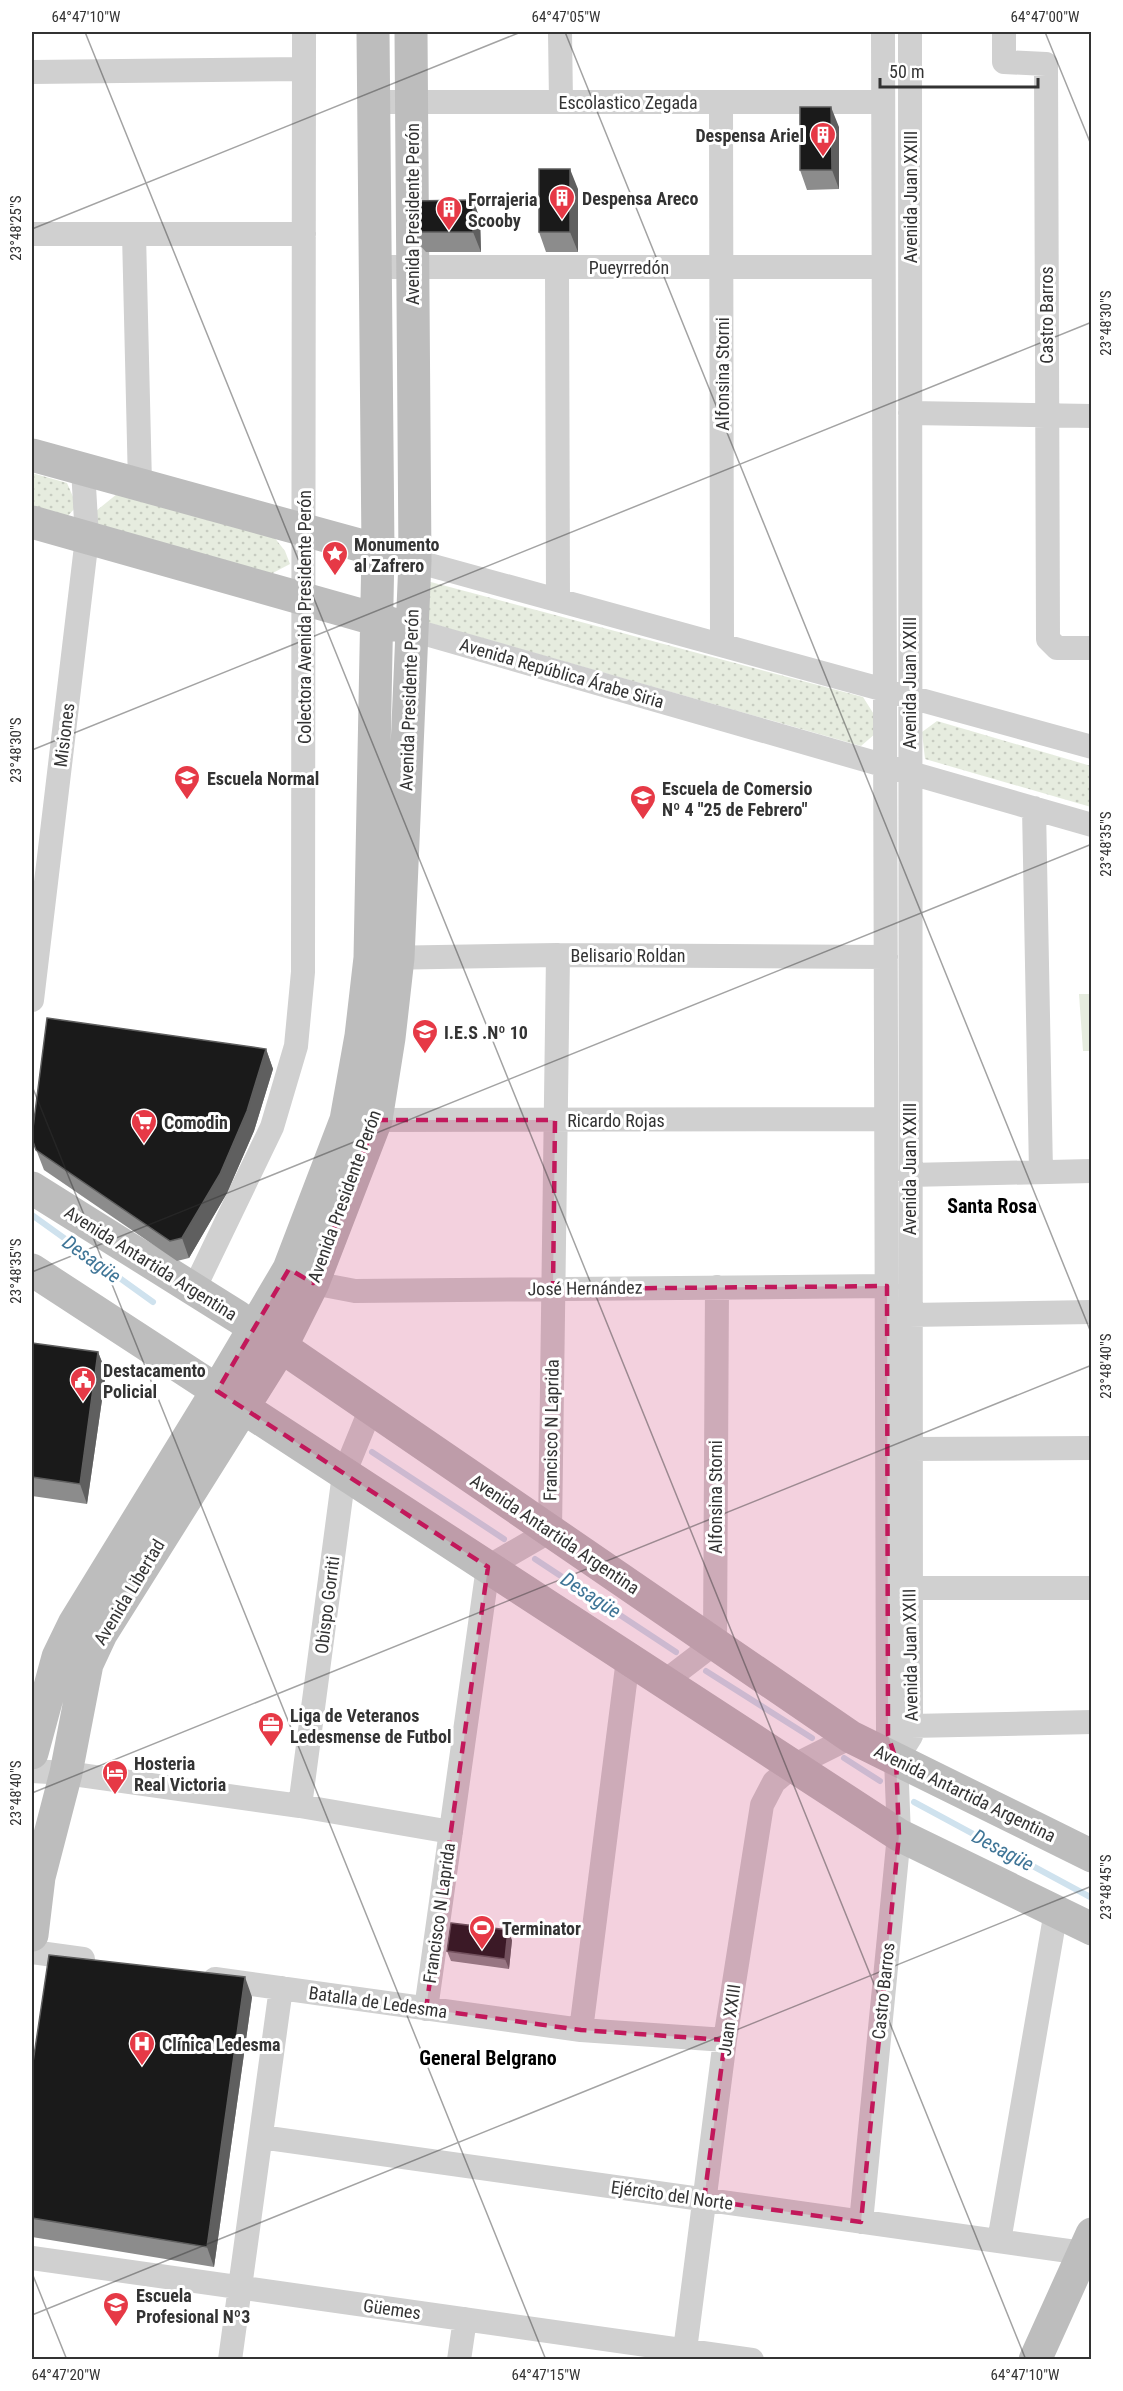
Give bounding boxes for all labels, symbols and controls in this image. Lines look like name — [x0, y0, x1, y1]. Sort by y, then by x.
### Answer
text: 64°47'10"W — [52, 8, 121, 26]
text: 64°47'05"W — [532, 8, 601, 26]
text: 64°47'00"W — [1011, 8, 1080, 26]
scale bar — [880, 51, 1038, 89]
text: 50 m — [889, 61, 924, 82]
street label: Escolastico Zegada — [558, 92, 698, 113]
building icon: Despensa Ariel — [808, 120, 838, 158]
street label: Avenida Presidente Perón — [402, 123, 423, 305]
place label: Despensa Ariel — [695, 125, 804, 146]
street label: Avenida Juan XXIII — [900, 131, 921, 263]
building icon: Despensa Areco — [547, 183, 577, 221]
place label: Despensa Areco — [582, 188, 699, 209]
place label: Forrajeria Scooby — [468, 189, 537, 231]
building icon: Forrajeria Scooby — [434, 194, 464, 232]
text: 23°48'25"S — [7, 195, 25, 261]
street label: Pueyrredón — [589, 257, 669, 278]
street label: Castro Barros — [1036, 266, 1057, 364]
text: 23°48'30"S — [1097, 290, 1115, 356]
street label: Alfonsina Storni — [712, 317, 733, 431]
street label: Colectora Avenida Presidente Perón — [294, 490, 315, 744]
place label: Monumento al Zafrero — [354, 534, 439, 576]
place icon: Monumento al Zafrero — [320, 539, 350, 577]
street label: Avenida Presidente Perón — [395, 609, 423, 791]
street label: Avenida Juan XXIII — [899, 617, 920, 749]
street label: Avenida República Árabe Siria — [457, 634, 667, 712]
street label: Misiones — [50, 702, 78, 768]
text: 23°48'30"S — [7, 717, 25, 783]
school or university icon: Escuela Normal — [172, 763, 202, 801]
place label: Escuela Normal — [207, 768, 319, 789]
place label: Escuela de Comersio Nº 4 "25 de Febrero" — [662, 778, 812, 820]
school or university icon: Escuela de Comersio Nº 4 "25 de Febrero" — [628, 783, 658, 821]
text: 23°48'35"S — [1097, 811, 1115, 877]
street label: Belisario Roldan — [570, 945, 686, 966]
school or university icon: I.E.S .Nº 10 — [410, 1017, 440, 1055]
place label: I.E.S .Nº 10 — [444, 1022, 528, 1043]
street label: Avenida Juan XXIII — [899, 1103, 920, 1235]
supermarket icon: Comodin — [129, 1107, 159, 1145]
street label: Avenida Presidente Perón — [303, 1107, 385, 1285]
street label: Ricardo Rojas — [567, 1110, 665, 1131]
place label: Comodin — [164, 1112, 228, 1133]
district label: Santa Rosa — [947, 1194, 1037, 1218]
street label: Avenida Antartida Argentina — [61, 1201, 241, 1325]
water label: Desagüe — [58, 1230, 126, 1288]
text: 23°48'35"S — [7, 1238, 25, 1304]
street label: José Hernández — [527, 1276, 643, 1300]
text: 23°48'40"S — [1097, 1333, 1115, 1399]
street label: Francisco N Laprida — [539, 1359, 563, 1501]
place label: Destacamento Policial — [103, 1360, 206, 1402]
public building icon: Destacamento Policial — [68, 1365, 98, 1403]
street label: Alfonsina Storni — [705, 1440, 726, 1554]
street label: Avenida Antartida Argentina — [467, 1470, 643, 1598]
street label: Avenida Libertad — [89, 1535, 169, 1649]
street label: Obispo Gorriti — [311, 1555, 343, 1655]
water label: Desagüe — [557, 1567, 625, 1623]
street label: Avenida Juan XXIII — [898, 1588, 922, 1722]
place label: Liga de Veteranos Ledesmense de Futbol — [290, 1705, 452, 1747]
office icon: Liga de Veteranos Ledesmense de Futbol — [256, 1710, 286, 1748]
street label: Avenida Antartida Argentina — [871, 1740, 1059, 1846]
place label: Hosteria Real Victoria — [134, 1753, 226, 1795]
hotel icon: Hosteria Real Victoria — [100, 1758, 130, 1796]
text: 23°48'40"S — [7, 1760, 25, 1826]
water label: Desagüe — [968, 1824, 1038, 1876]
street label: Francisco N Laprida — [419, 1841, 459, 1985]
text: 23°48'45"S — [1097, 1854, 1115, 1920]
sports icon: Terminator — [467, 1913, 497, 1951]
place label: Terminator — [502, 1918, 581, 1939]
street label: Castro Barros — [867, 1942, 899, 2040]
street label: Batalla de Ledesma — [307, 1982, 449, 2022]
street label: Juan XXIII — [714, 1983, 744, 2057]
hospital icon: Clínica Ledesma — [127, 2029, 157, 2067]
place label: Clínica Ledesma — [162, 2034, 281, 2055]
district label: General Belgrano — [419, 2046, 557, 2070]
street label: Ejército del Norte — [610, 2176, 734, 2214]
place label: Escuela Profesional Nº3 — [136, 2285, 250, 2327]
school or university icon: Escuela Profesional Nº3 — [101, 2290, 131, 2328]
street label: Güemes — [362, 2295, 422, 2323]
text: 64°47'20"W — [32, 2366, 101, 2384]
text: 64°47'15"W — [512, 2366, 581, 2384]
text: 64°47'10"W — [991, 2366, 1060, 2384]

